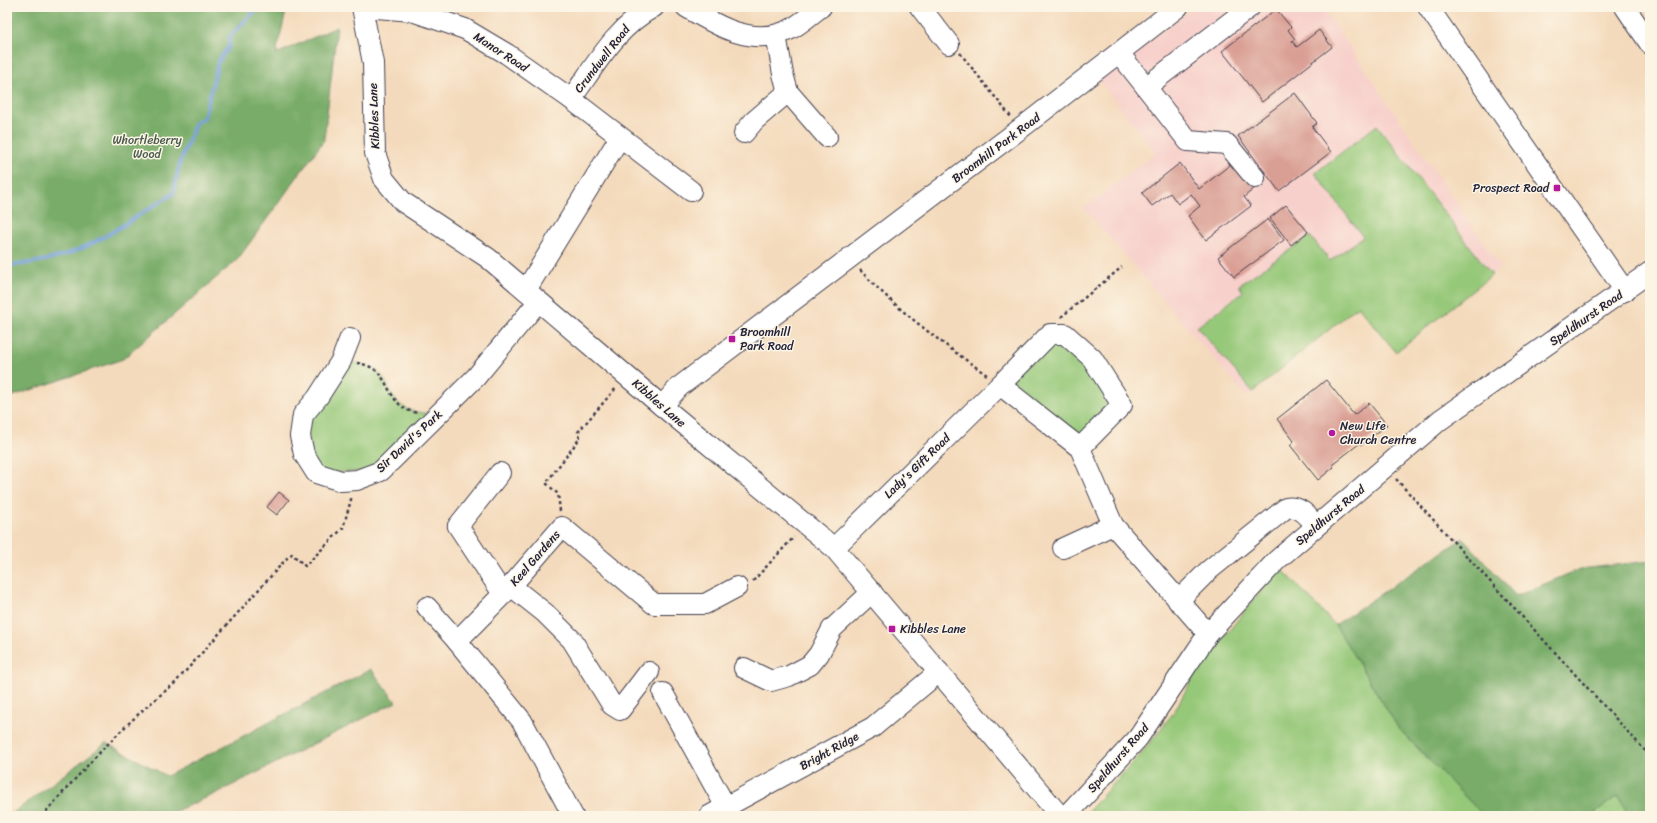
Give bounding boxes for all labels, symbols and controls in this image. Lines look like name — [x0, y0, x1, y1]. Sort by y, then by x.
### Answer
street label: Crundwell Road — [568, 19, 637, 98]
street label: Manor Road — [469, 26, 534, 78]
street label: Kibbles Lane — [362, 83, 386, 149]
street label: Broomhill Park Road — [947, 107, 1046, 189]
park label: Whortleberry Wood — [112, 129, 182, 165]
place label: Prospect Road — [1473, 177, 1550, 199]
marker: Prospect Road — [1552, 183, 1562, 193]
street label: Speldhurst Road — [1544, 284, 1628, 352]
place label: Broomhill Park Road — [740, 321, 794, 357]
marker: Broomhill Park Road — [727, 334, 737, 344]
street label: Kibbles Lane — [627, 373, 691, 433]
street label: Sir David's Park — [370, 404, 448, 478]
place label: New Life Church Centre — [1340, 415, 1416, 451]
street label: Lady's Gift Road — [878, 427, 957, 504]
marker: New Life Church Centre — [1327, 428, 1337, 438]
street label: Speldhurst Road — [1290, 478, 1371, 551]
street label: Keel Gardens — [504, 524, 566, 591]
place label: Kibbles Lane — [900, 618, 966, 640]
marker: Kibbles Lane — [887, 624, 897, 634]
street label: Speldhurst Road — [1081, 718, 1155, 798]
street label: Bright Ridge — [795, 725, 863, 776]

